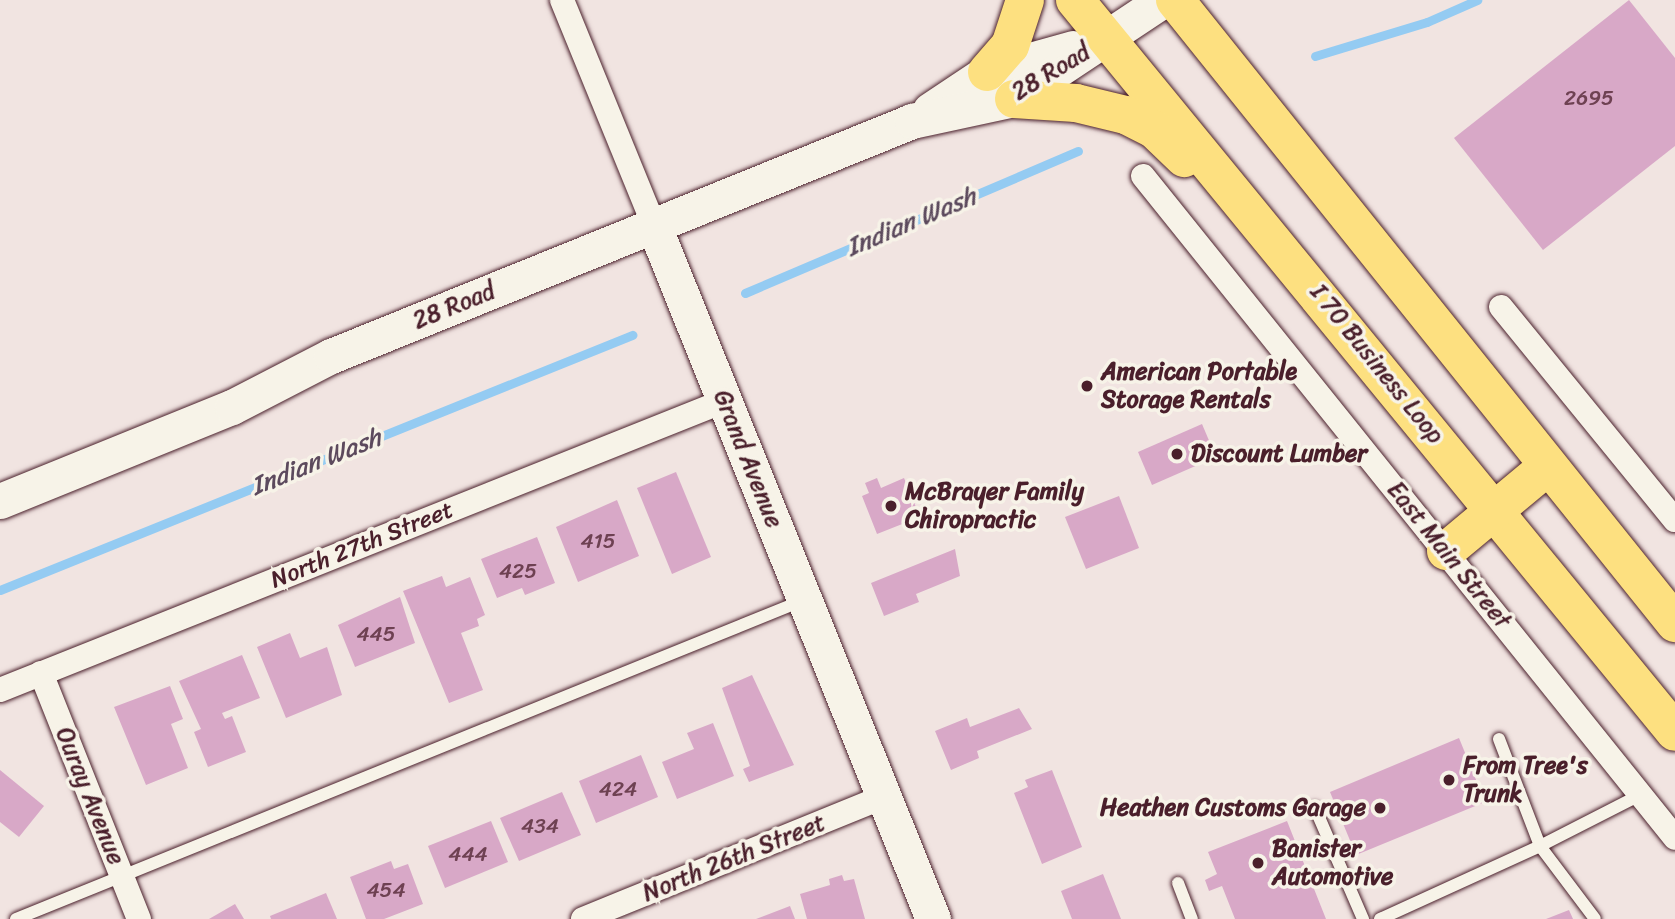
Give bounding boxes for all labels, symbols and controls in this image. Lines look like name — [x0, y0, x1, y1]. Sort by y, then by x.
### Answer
street label: 28 Road — [1007, 38, 1095, 106]
house number: 2695 — [1564, 85, 1614, 111]
water label: Indian Wash — [841, 181, 981, 263]
street label: 28 Road — [409, 277, 499, 335]
street label: I 70 Business Loop — [1304, 279, 1450, 449]
place label: American Portable Storage Rentals — [1101, 358, 1298, 414]
marker: American Portable Storage Rentals — [1079, 378, 1095, 394]
street label: Grand Avenue — [707, 386, 789, 532]
water label: Indian Wash — [246, 422, 386, 502]
place label: Discount Lumber — [1191, 440, 1367, 468]
marker: Discount Lumber — [1169, 446, 1185, 462]
street label: East Main Street — [1381, 476, 1517, 634]
place label: McBrayer Family Chiropractic — [905, 478, 1084, 534]
street label: North 27th Street — [266, 495, 458, 595]
marker: McBrayer Family Chiropractic — [883, 498, 899, 514]
house number: 415 — [581, 528, 615, 554]
house number: 425 — [499, 558, 537, 584]
house number: 445 — [356, 621, 396, 647]
street label: Ouray Avenue — [49, 723, 131, 869]
place label: From Tree's Trunk — [1463, 752, 1589, 808]
marker: From Tree's Trunk — [1441, 772, 1457, 788]
house number: 424 — [599, 776, 637, 802]
place label: Heathen Customs Garage — [1101, 794, 1366, 822]
marker: Heathen Customs Garage — [1372, 800, 1388, 816]
street label: North 26th Street — [638, 808, 830, 908]
house number: 434 — [521, 813, 559, 839]
place label: Banister Automotive — [1272, 835, 1393, 891]
house number: 444 — [448, 841, 488, 867]
marker: Banister Automotive — [1250, 855, 1266, 871]
house number: 454 — [366, 877, 406, 903]

